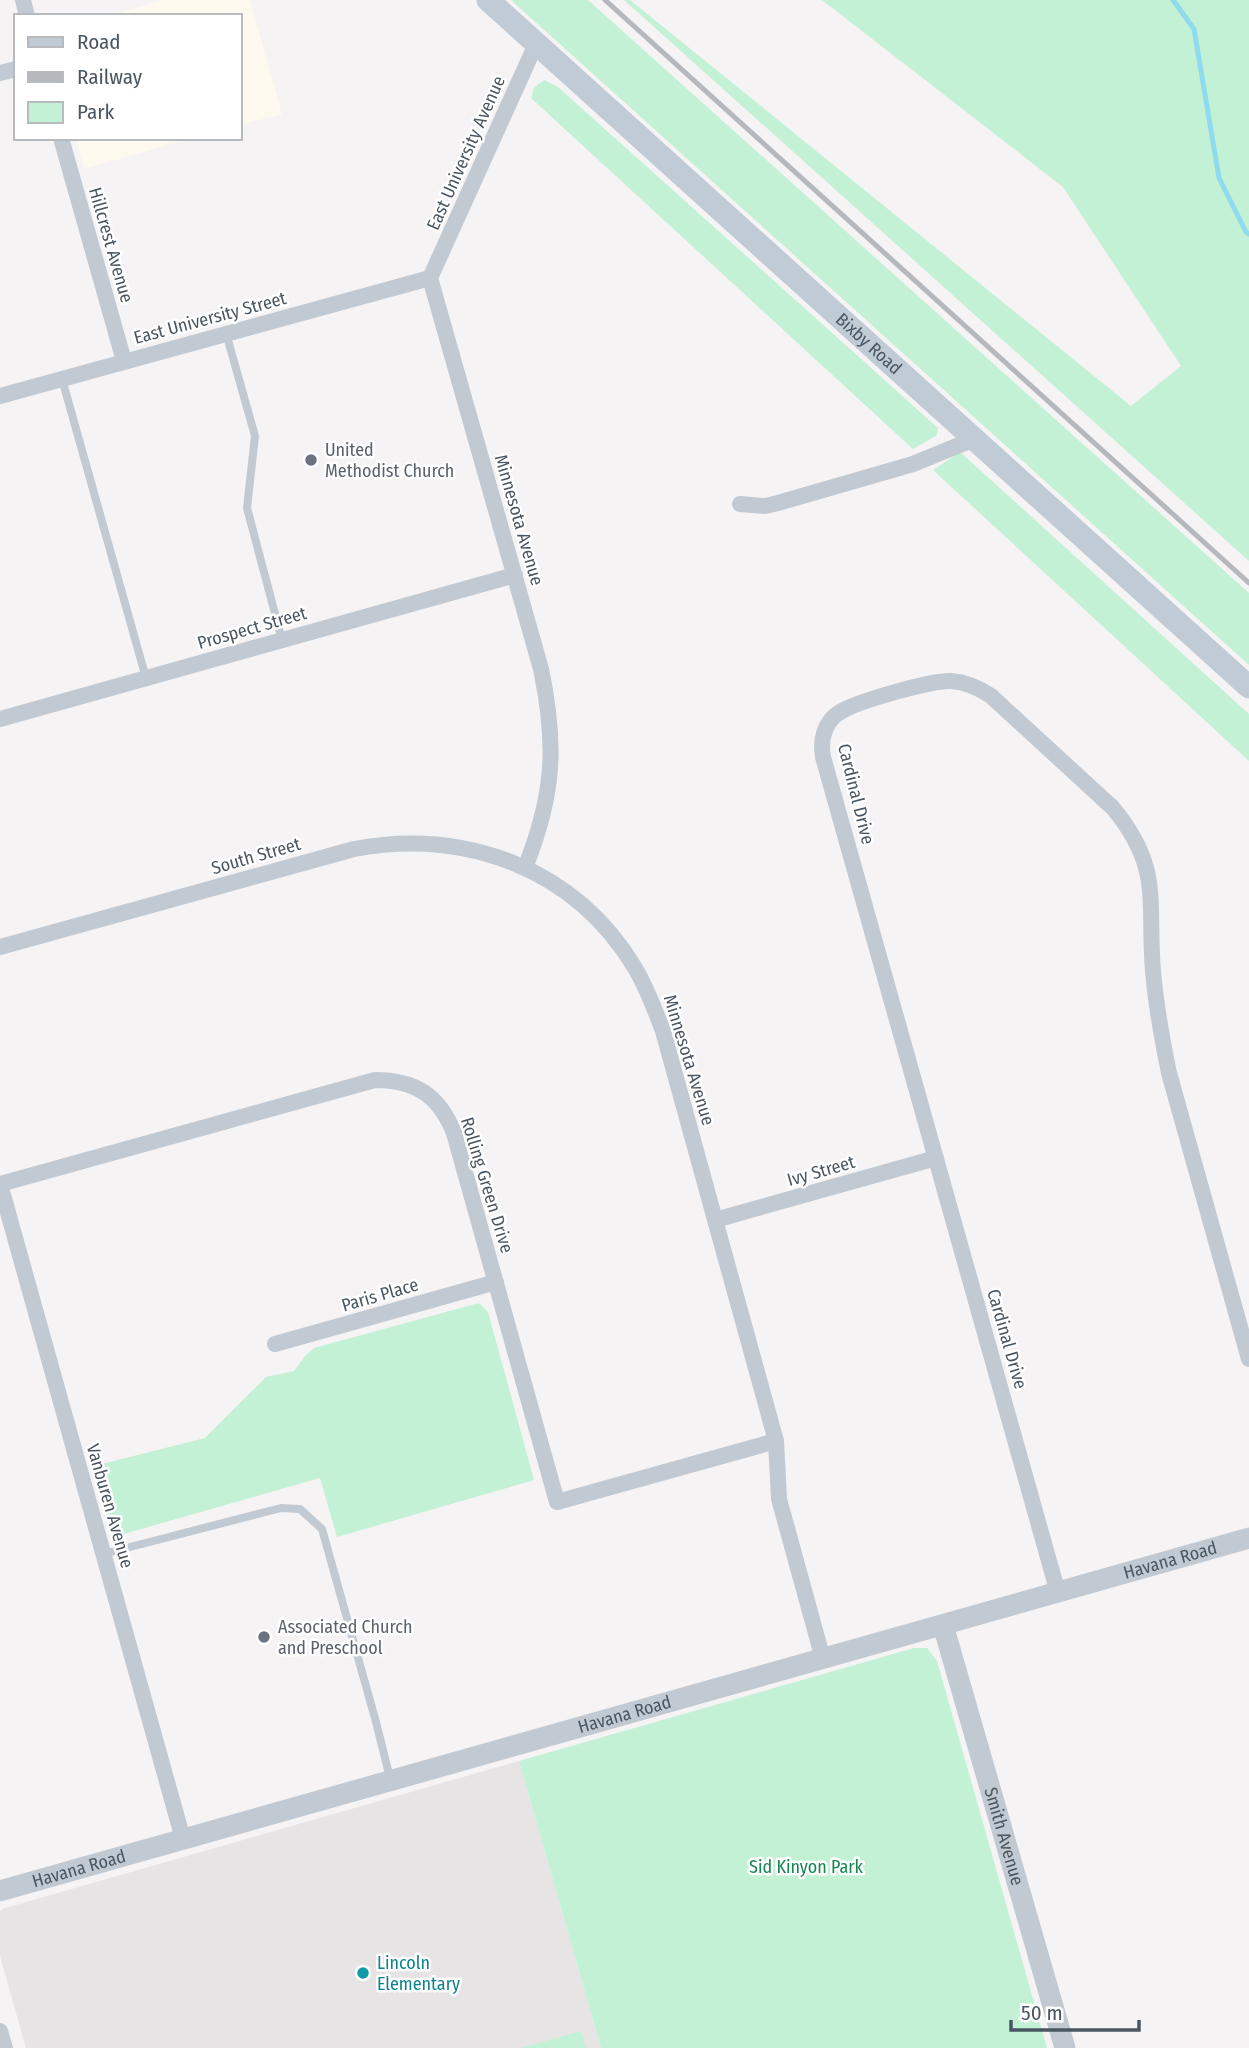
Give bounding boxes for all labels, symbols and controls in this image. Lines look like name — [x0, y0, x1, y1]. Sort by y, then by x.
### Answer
legend — [14, 14, 242, 140]
text: Road — [77, 29, 121, 55]
text: Railway — [77, 64, 143, 90]
street label: East University Avenue — [422, 72, 510, 234]
text: Park — [77, 99, 115, 125]
street label: Hillcrest Avenue — [84, 185, 138, 305]
street label: East University Street — [131, 287, 289, 349]
street label: Bixby Road — [831, 308, 906, 379]
place label: United Methodist Church — [325, 439, 454, 482]
marker: United Methodist Church — [303, 452, 319, 468]
street label: Minnesota Avenue — [490, 452, 548, 588]
street label: Prospect Street — [195, 602, 309, 654]
street label: Cardinal Drive — [833, 741, 879, 847]
street label: South Street — [209, 833, 303, 879]
street label: Minnesota Avenue — [659, 992, 719, 1128]
street label: Rolling Green Drive — [456, 1114, 518, 1256]
street label: Ivy Street — [785, 1151, 857, 1191]
street label: Paris Place — [339, 1274, 421, 1316]
street label: Cardinal Drive — [982, 1286, 1032, 1392]
street label: Vanburen Avenue — [82, 1441, 138, 1571]
street label: Havana Road — [1121, 1537, 1219, 1584]
place label: Associated Church and Preschool — [278, 1616, 412, 1659]
marker: Associated Church and Preschool — [256, 1629, 272, 1645]
street label: Havana Road — [575, 1691, 674, 1738]
street label: Smith Avenue — [979, 1785, 1029, 1888]
street label: Havana Road — [30, 1845, 128, 1892]
park label: Sid Kinyon Park — [749, 1856, 864, 1878]
place label: Lincoln Elementary — [377, 1952, 460, 1995]
marker: Lincoln Elementary — [355, 1965, 371, 1981]
scale bar — [1011, 1988, 1139, 2032]
text: 50 m — [1021, 2000, 1063, 2026]

